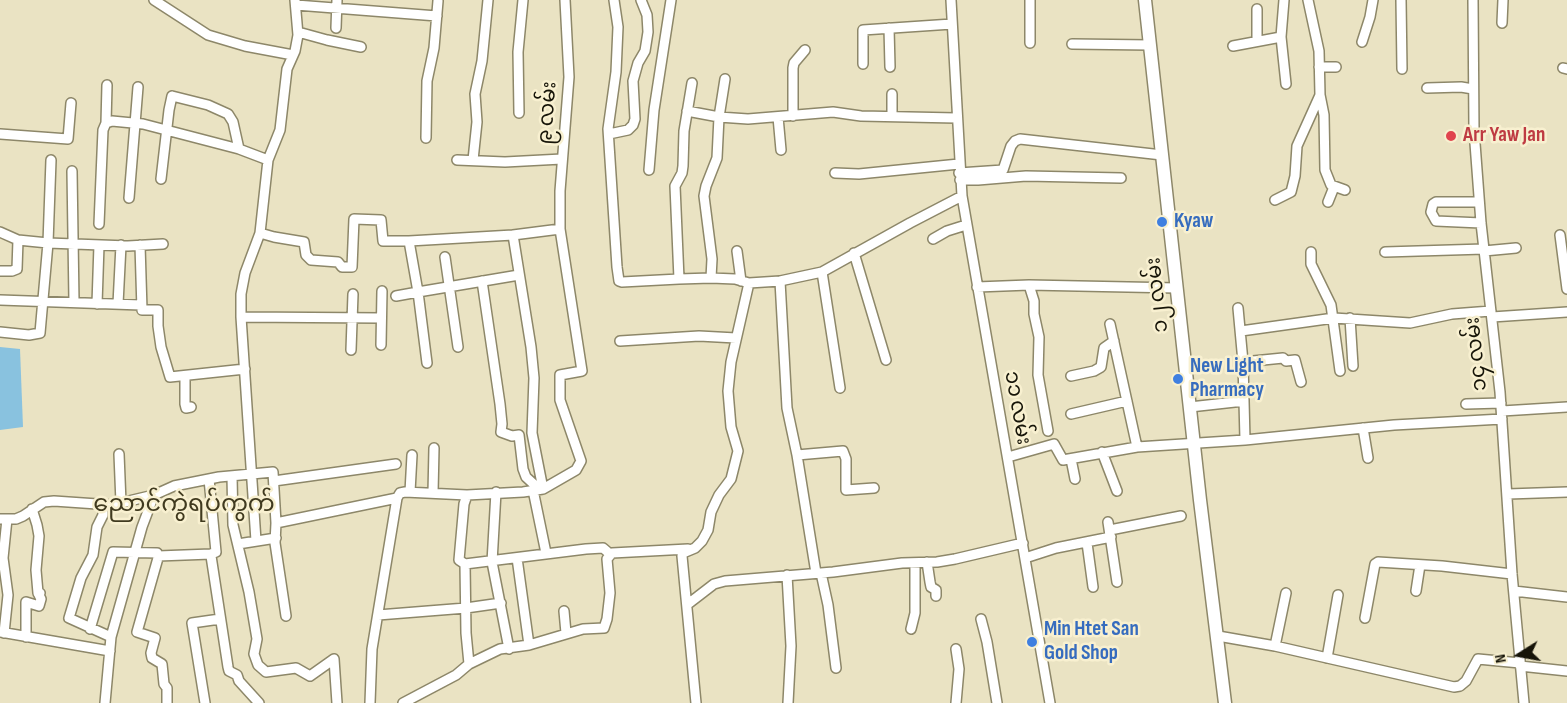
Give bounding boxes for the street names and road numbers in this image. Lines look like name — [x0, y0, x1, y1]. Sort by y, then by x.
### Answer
street label: ၉ လမ်း — [533, 80, 563, 146]
street label: ၁၂ လမ်း — [1142, 256, 1174, 334]
street label: ၁၄ လမ်း — [1461, 316, 1493, 392]
street label: ၁၁ လမ်း — [998, 369, 1036, 447]

